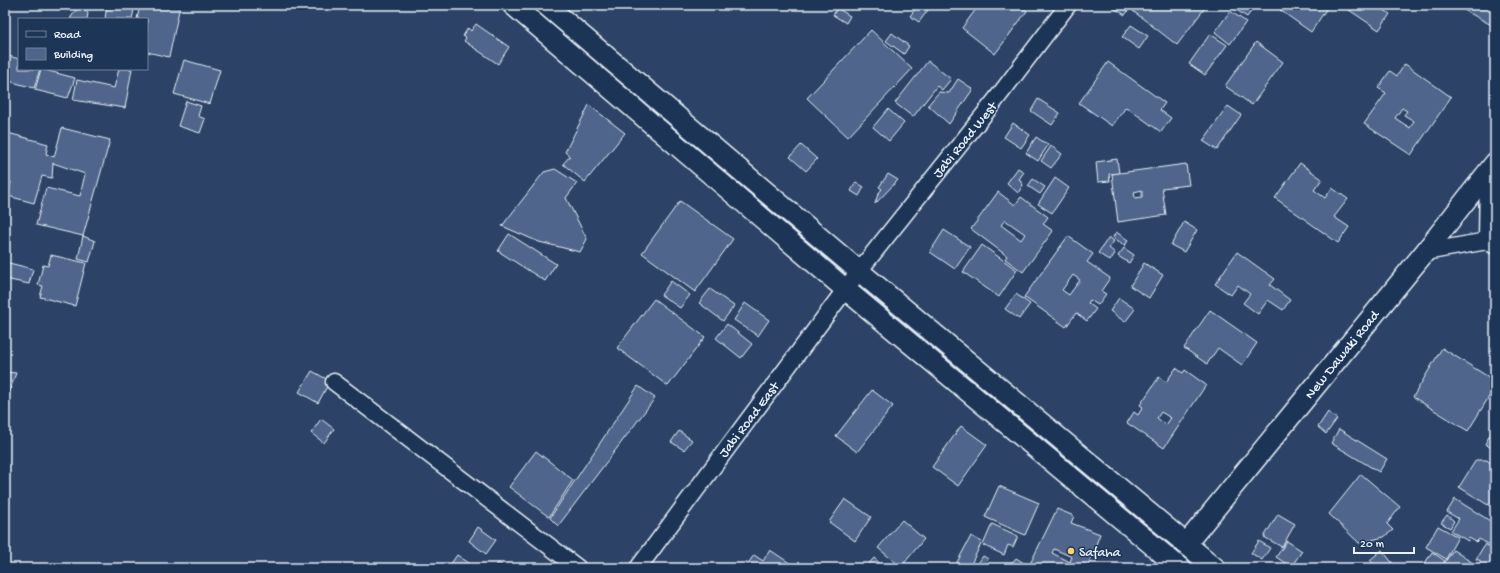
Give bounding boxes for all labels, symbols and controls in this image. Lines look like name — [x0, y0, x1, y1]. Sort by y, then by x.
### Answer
legend — [18, 18, 148, 70]
text: Road — [54, 29, 81, 43]
text: Building — [53, 49, 93, 63]
street label: Jabi Road West — [930, 98, 1003, 182]
street label: New Dawaki Road — [1302, 306, 1385, 403]
street label: Jabi Road East — [716, 378, 785, 462]
scale bar — [1354, 529, 1414, 555]
text: 20 m — [1360, 538, 1385, 552]
place label: Safaha — [1079, 545, 1122, 562]
marker: Safaha — [1066, 546, 1076, 556]

